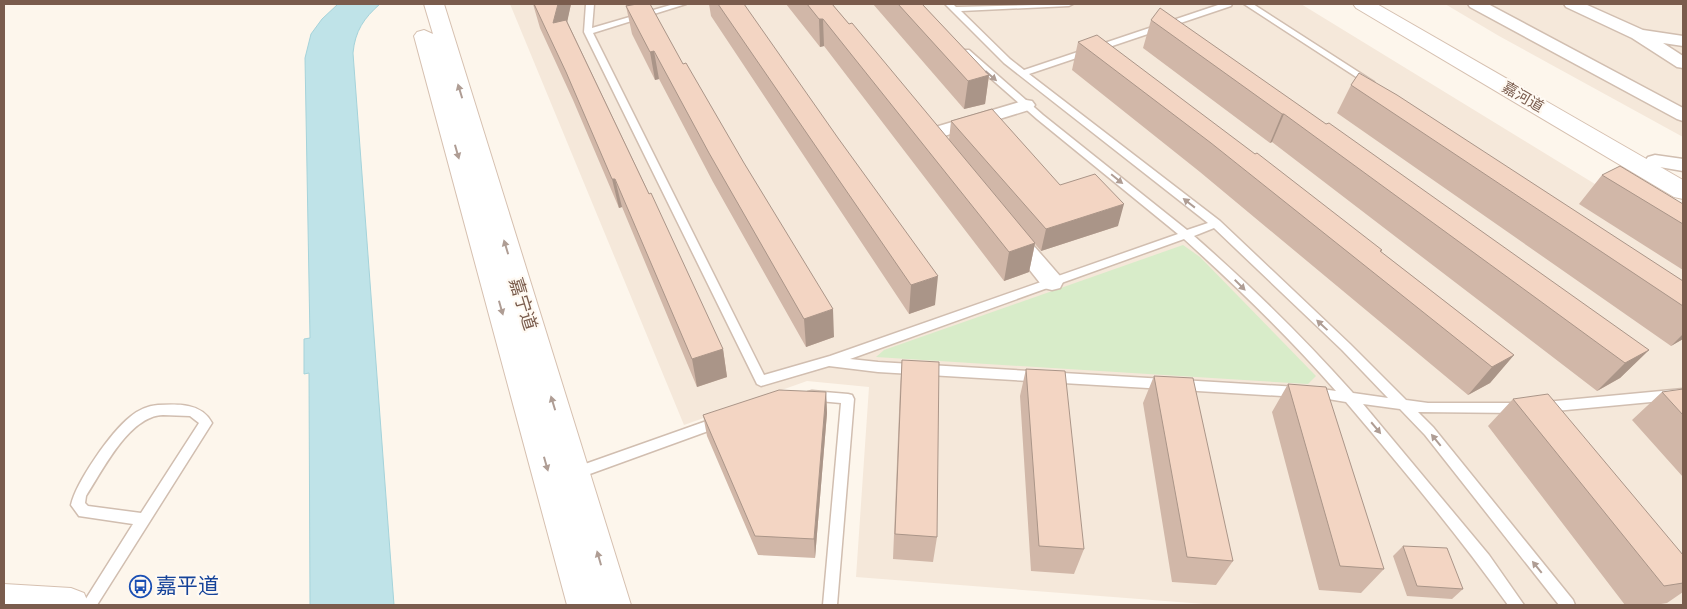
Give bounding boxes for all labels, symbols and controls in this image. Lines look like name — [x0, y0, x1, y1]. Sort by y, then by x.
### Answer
one-way arrow — [985, 70, 998, 81]
street label: 嘉河道 — [1499, 77, 1547, 117]
one-way arrow — [455, 84, 463, 99]
one-way arrow — [453, 144, 461, 159]
one-way arrow — [1110, 173, 1123, 184]
one-way arrow — [1183, 198, 1196, 209]
one-way arrow — [502, 239, 510, 254]
street label: 嘉宁道 — [504, 275, 542, 333]
one-way arrow — [1234, 278, 1246, 290]
one-way arrow — [498, 300, 506, 315]
one-way arrow — [1316, 319, 1328, 331]
one-way arrow — [548, 395, 556, 410]
one-way arrow — [1370, 421, 1381, 434]
one-way arrow — [1431, 433, 1441, 447]
one-way arrow — [542, 457, 550, 472]
one-way arrow — [594, 551, 602, 566]
one-way arrow — [1532, 561, 1543, 574]
place label: 嘉平道 — [156, 572, 219, 600]
bus stop icon: 嘉平道 — [128, 574, 152, 598]

